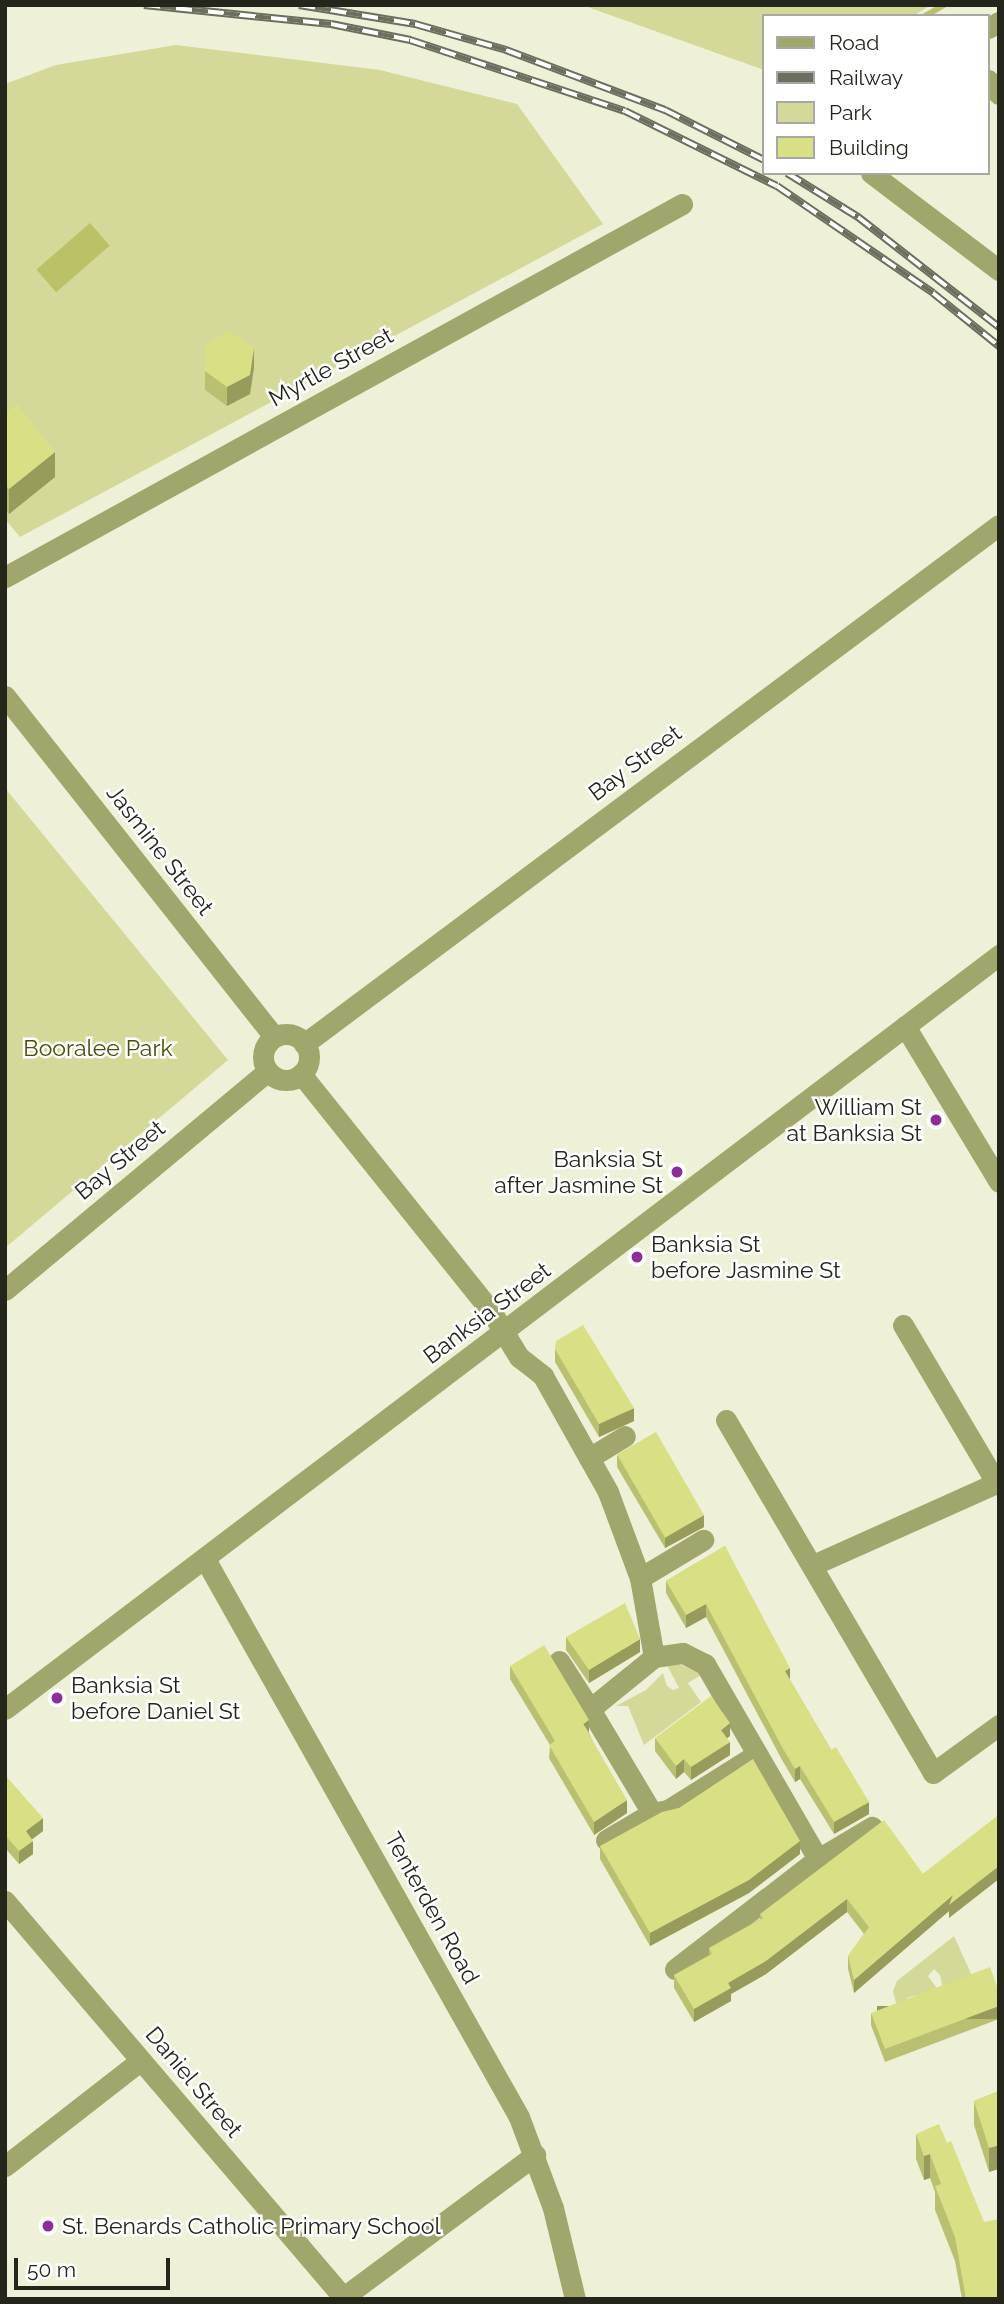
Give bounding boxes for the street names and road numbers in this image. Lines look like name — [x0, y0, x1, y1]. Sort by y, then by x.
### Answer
street label: Myrtle Street — [264, 322, 398, 412]
street label: Bay Street — [583, 719, 687, 807]
street label: Jasmine Street — [101, 780, 219, 920]
street label: Bay Street — [69, 1114, 171, 1206]
street label: Banksia Street — [418, 1256, 556, 1370]
street label: Tenterden Road — [379, 1827, 485, 1989]
street label: Daniel Street — [139, 2021, 249, 2143]

